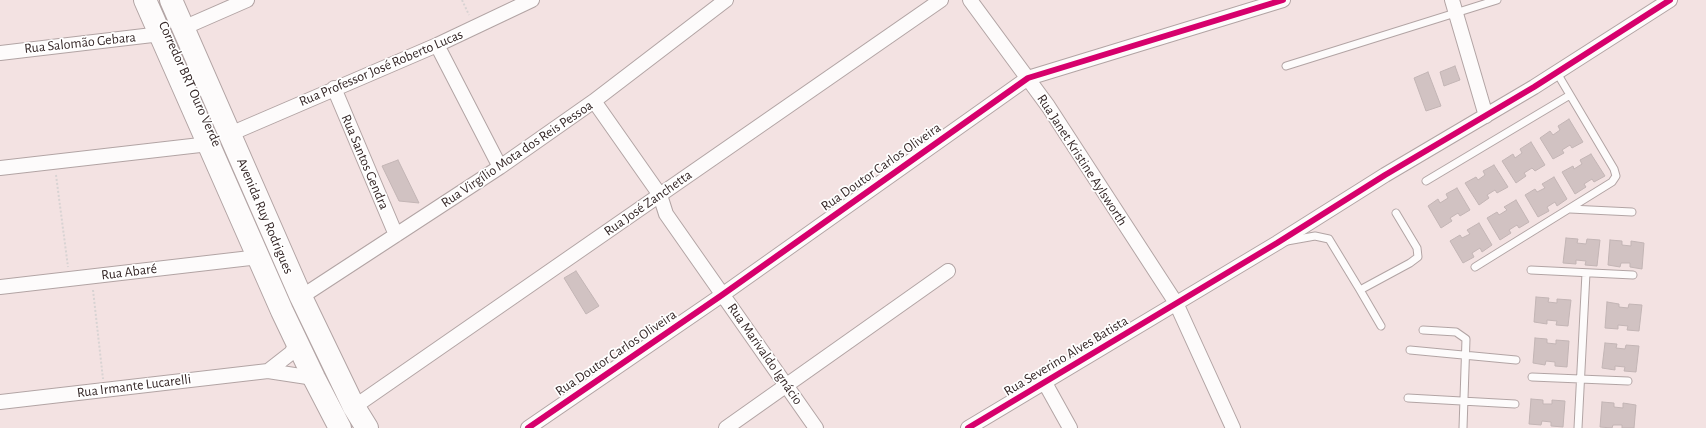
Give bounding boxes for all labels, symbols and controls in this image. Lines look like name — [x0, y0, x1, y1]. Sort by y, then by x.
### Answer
street label: Corredor BRT Ouro Verde — [155, 19, 225, 149]
street label: Rua Professor José Roberto Lucas — [297, 26, 465, 110]
street label: Rua Salomão Gebara — [23, 29, 137, 57]
street label: Rua Janet Kristine Aylsworth — [1033, 91, 1131, 229]
street label: Rua Virgílio Mota dos Reis Pessoa — [438, 97, 596, 211]
street label: Rua Santos Gendra — [337, 112, 393, 212]
street label: Rua Doutor Carlos Oliveira — [818, 119, 944, 215]
street label: Avenida Ruy Rodrigues — [233, 156, 297, 276]
street label: Rua José Zanchetta — [601, 166, 695, 240]
street label: Rua Abaré — [100, 260, 158, 284]
street label: Rua Marivaldo Ignácio — [724, 300, 806, 408]
street label: Rua Doutor Carlos Oliveira — [552, 306, 680, 400]
street label: Rua Severino Alves Batista — [1001, 312, 1131, 400]
street label: Rua Irmante Lucarelli — [76, 371, 192, 401]

